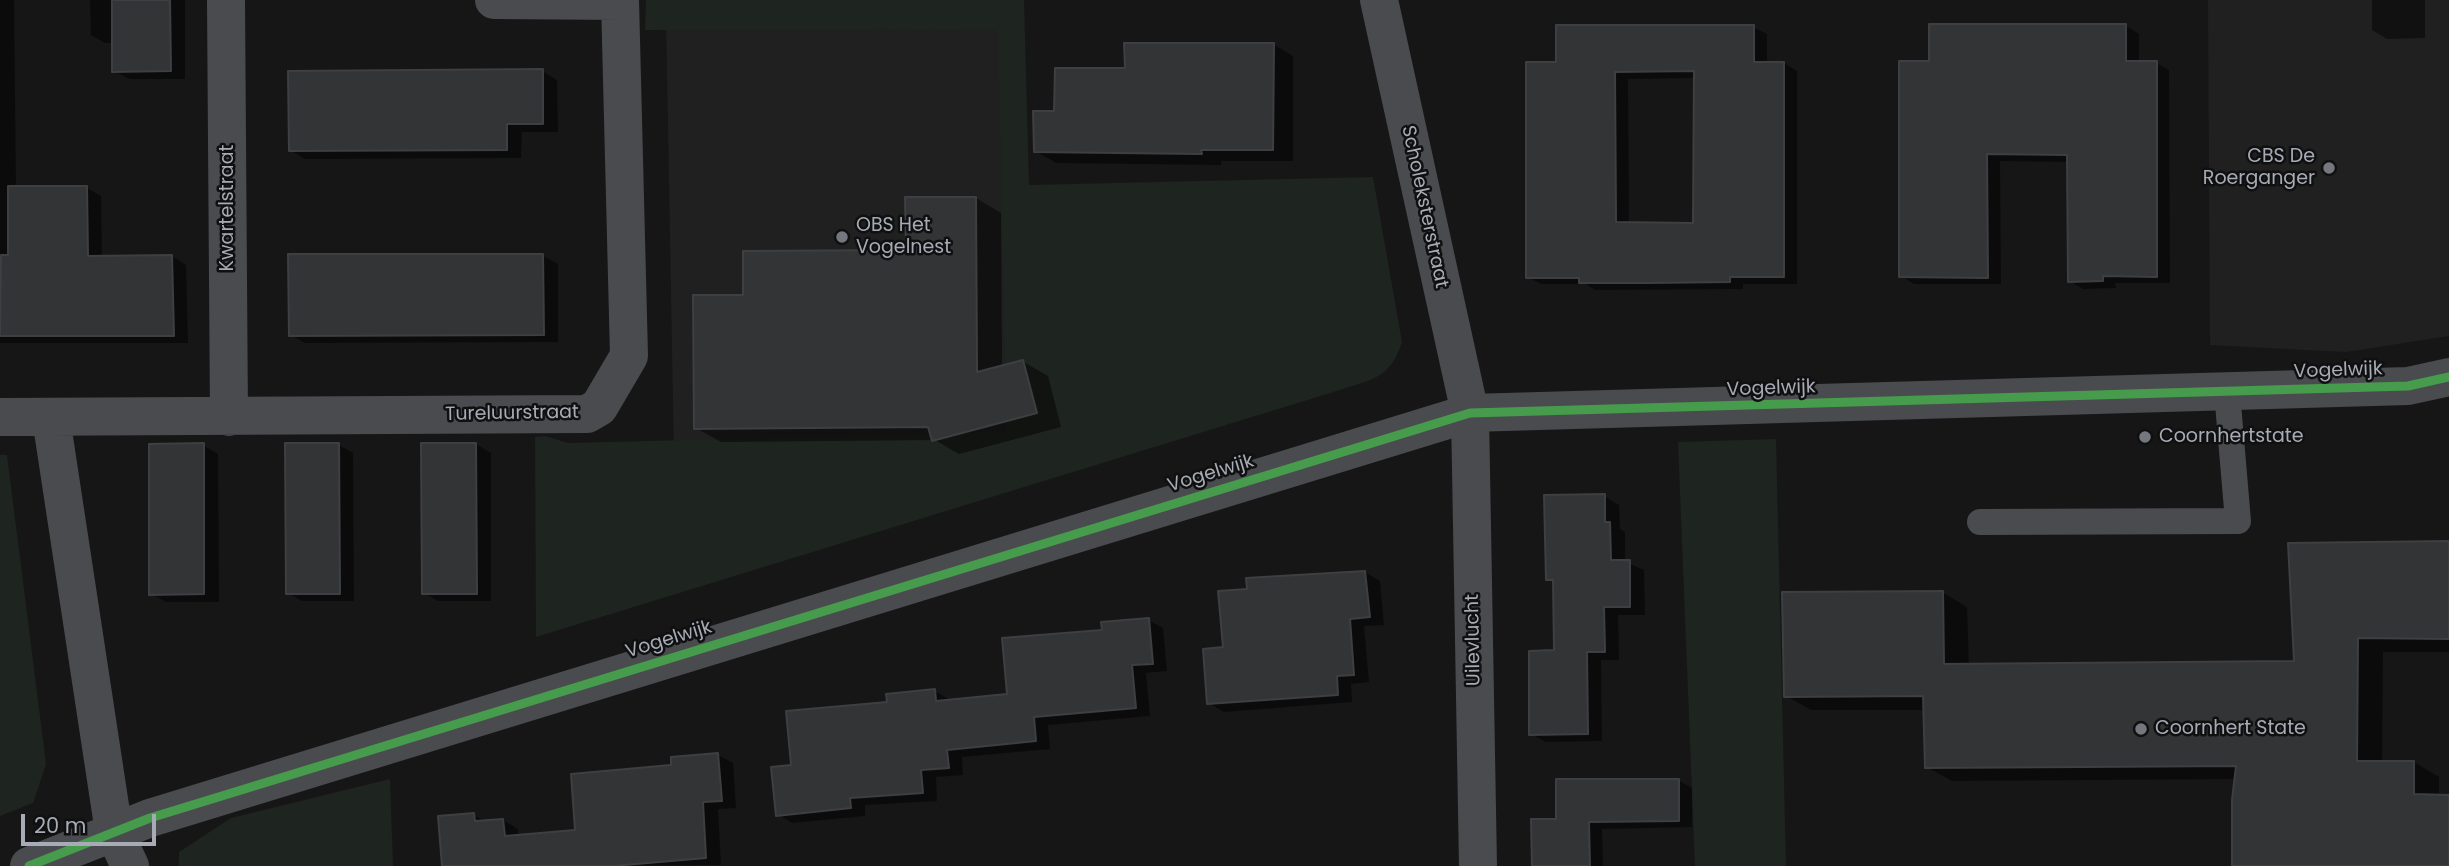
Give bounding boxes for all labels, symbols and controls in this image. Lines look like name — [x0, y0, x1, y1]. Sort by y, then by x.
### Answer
street label: Scholeksterstraat — [1396, 124, 1452, 290]
street label: Kwartelstraat — [217, 145, 239, 271]
place label: CBS De Roerganger — [2203, 146, 2315, 190]
marker: CBS De Roerganger — [2321, 160, 2337, 176]
place label: OBS Het Vogelnest — [856, 215, 951, 259]
marker: OBS Het Vogelnest — [834, 229, 850, 245]
street label: Vogelwijk — [2293, 358, 2383, 384]
street label: Vogelwijk — [1726, 376, 1816, 402]
street label: Tureluurstraat — [445, 401, 579, 427]
place label: Coornhertstate — [2159, 426, 2304, 448]
marker: Coornhertstate — [2137, 429, 2153, 445]
street label: Vogelwijk — [1165, 450, 1257, 498]
street label: Uilevlucht — [1462, 594, 1486, 686]
street label: Vogelwijk — [623, 616, 715, 664]
place label: Coornhert State — [2155, 718, 2306, 740]
marker: Coornhert State — [2133, 721, 2149, 737]
scale bar — [24, 800, 159, 844]
text: 20 m — [34, 811, 87, 840]

